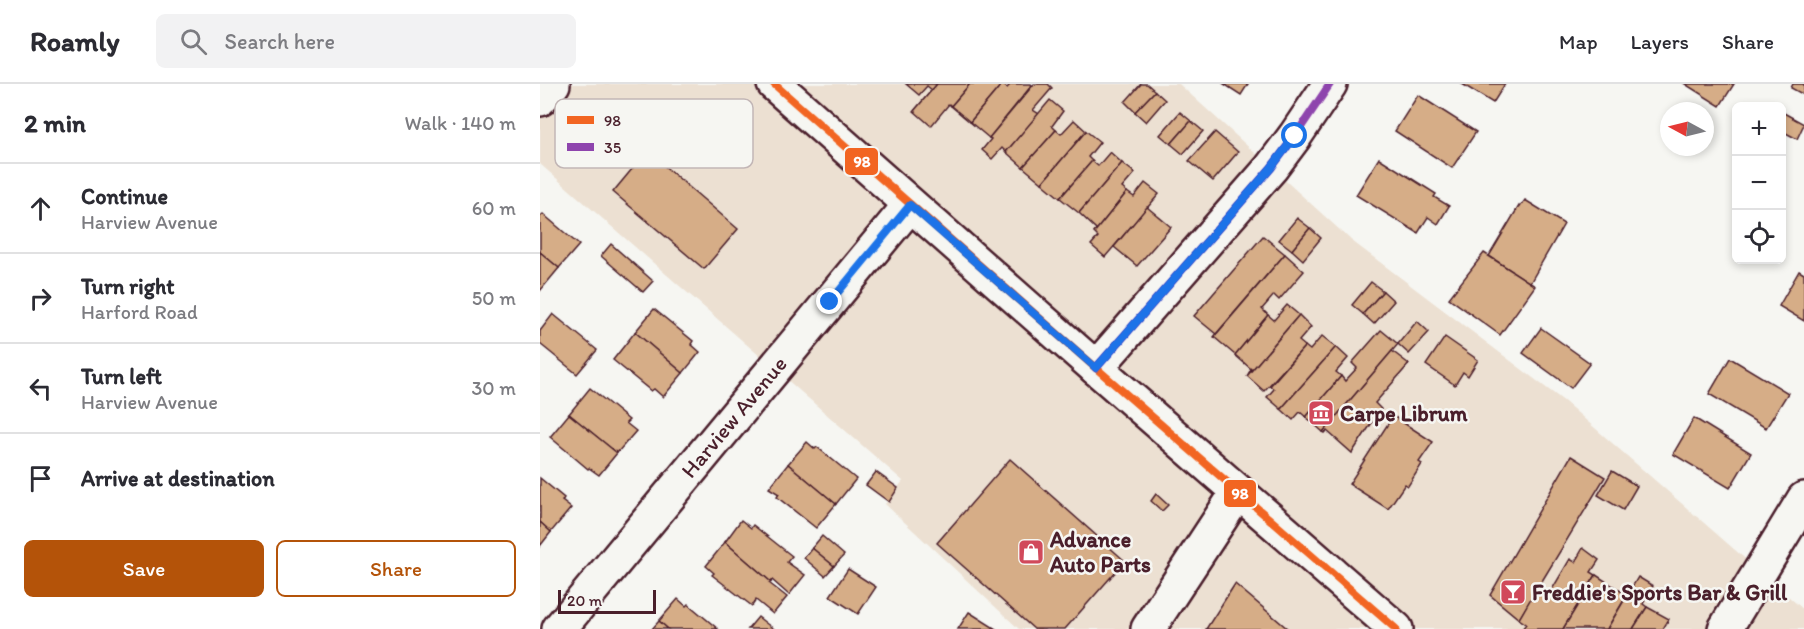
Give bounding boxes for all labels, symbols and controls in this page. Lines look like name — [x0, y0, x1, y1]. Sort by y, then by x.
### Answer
search box — [156, 14, 576, 68]
text: Roamly — [30, 24, 120, 58]
icon: search — [177, 25, 210, 58]
text: Search here — [225, 28, 335, 55]
text: Map — [1559, 29, 1598, 54]
text: Layers — [1631, 29, 1689, 54]
text: Share — [1722, 29, 1774, 54]
legend — [555, 99, 753, 168]
north arrow — [1660, 102, 1714, 156]
map controls — [1732, 102, 1786, 264]
button: + — [1732, 102, 1786, 156]
text: 2 min — [24, 107, 86, 139]
text: Walk · 140 m — [405, 111, 516, 135]
text: 98 — [604, 111, 621, 130]
route start — [1281, 122, 1307, 148]
text: 35 — [604, 138, 621, 157]
line badge: 98 — [844, 147, 879, 176]
text: 98 — [853, 152, 871, 171]
button: − — [1732, 156, 1786, 210]
text: Continue — [81, 183, 168, 210]
icon: ahead — [24, 192, 57, 225]
text: 60 m — [472, 196, 516, 220]
text: Harview Avenue — [81, 210, 218, 234]
button: locate — [1732, 210, 1786, 264]
text: Turn right — [81, 273, 175, 300]
icon: right — [24, 282, 57, 315]
text: 50 m — [472, 286, 516, 310]
route end — [816, 288, 842, 314]
text: Harford Road — [81, 300, 198, 324]
street label: Harview Avenue — [675, 351, 793, 483]
text: Turn left — [81, 363, 162, 390]
icon: left — [24, 372, 57, 405]
text: 30 m — [471, 376, 516, 400]
text: Harview Avenue — [81, 390, 218, 414]
museum icon: Carpe Librum — [1306, 398, 1336, 428]
place label: Carpe Librum — [1340, 400, 1468, 427]
icon: arrive — [24, 462, 57, 495]
text: Arrive at destination — [81, 465, 275, 492]
line badge: 98 — [1223, 479, 1257, 508]
text: 98 — [1231, 484, 1249, 503]
place label: Advance Auto Parts — [1049, 526, 1151, 578]
shop icon: Advance Auto Parts — [1016, 537, 1046, 567]
button: Save — [24, 540, 264, 597]
button: Share — [276, 540, 516, 597]
bar icon: Freddie's Sports Bar & Grill — [1498, 577, 1528, 607]
place label: Freddie's Sports Bar & Grill — [1532, 579, 1788, 606]
scale bar — [558, 587, 656, 614]
text: 20 m — [567, 591, 602, 610]

